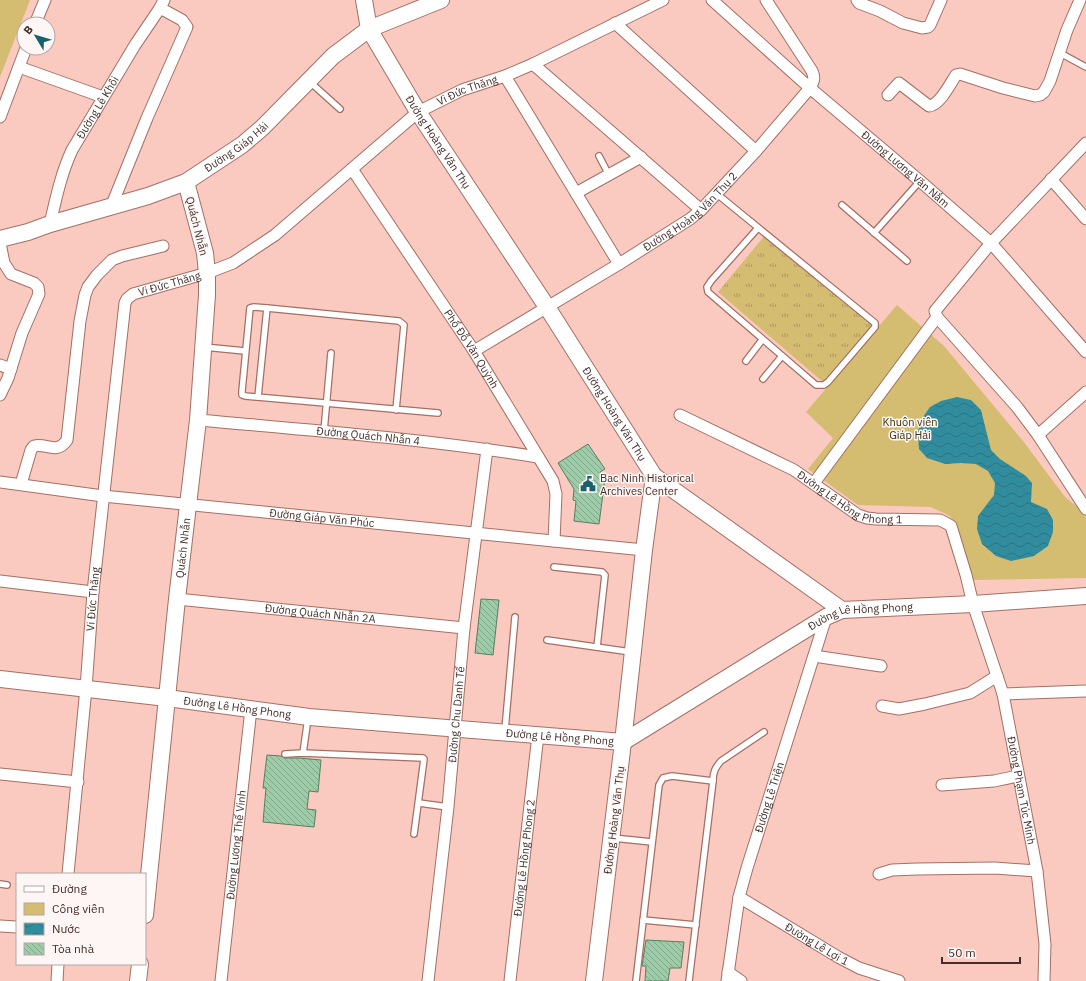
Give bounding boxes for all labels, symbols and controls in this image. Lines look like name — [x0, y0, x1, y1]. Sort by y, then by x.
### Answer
north arrow — [16, 16, 56, 56]
text: B — [20, 23, 36, 37]
street label: Vi Đức Thăng — [434, 72, 499, 109]
street label: Đường Lê Khôi — [73, 73, 122, 141]
street label: Đường Hoàng Văn Thụ — [403, 93, 474, 191]
street label: Đường Giáp Hải — [202, 119, 271, 175]
street label: Đường Lương Văn Nắm — [859, 128, 952, 211]
street label: Đường Hoàng Văn Thụ 2 — [640, 169, 740, 254]
street label: Quách Nhẫn — [183, 195, 211, 257]
street label: Vi Đức Thăng — [137, 268, 202, 299]
street label: Phố Đỗ Văn Quỳnh — [441, 307, 502, 391]
street label: Đường Hoàng Văn Thụ — [580, 364, 650, 464]
park label: Khuôn viên Giáp Hải — [883, 415, 937, 442]
street label: Đường Quách Nhẫn 4 — [316, 424, 421, 448]
street label: Đường Lê Hồng Phong 1 — [795, 468, 903, 526]
place label: Bac Ninh Historical Archives Center — [600, 471, 694, 498]
public building icon: Bac Ninh Historical Archives Center — [579, 475, 597, 493]
street label: Đường Giáp Văn Phúc — [269, 506, 376, 530]
street label: Quách Nhẫn — [173, 517, 193, 579]
street label: Vi Đức Thăng — [83, 566, 103, 632]
street label: Đường Lê Hồng Phong — [805, 600, 913, 633]
street label: Đường Quách Nhẫn 2A — [264, 601, 376, 626]
street label: Đường Chu Danh Tể — [445, 666, 468, 763]
street label: Đường Lê Hồng Phong — [183, 693, 292, 722]
street label: Đường Lê Hồng Phong — [505, 726, 615, 748]
street label: Đường Phạm Túc Minh — [1004, 735, 1039, 846]
street label: Đường Lê Triện — [752, 760, 787, 835]
street label: Đường Hoàng Văn Thụ — [600, 765, 628, 875]
street label: Đường Lương Thế Vinh — [223, 789, 249, 900]
street label: Đường Lê Hồng Phong 2 — [510, 799, 538, 917]
legend — [16, 873, 146, 965]
text: Đường — [52, 881, 87, 896]
text: Công viên — [52, 901, 104, 916]
street label: Đường Lê Lợi 1 — [782, 919, 852, 969]
text: Nước — [52, 921, 80, 936]
scale bar — [942, 939, 1020, 965]
text: Tòa nhà — [52, 941, 95, 956]
text: 50 m — [948, 945, 976, 960]

